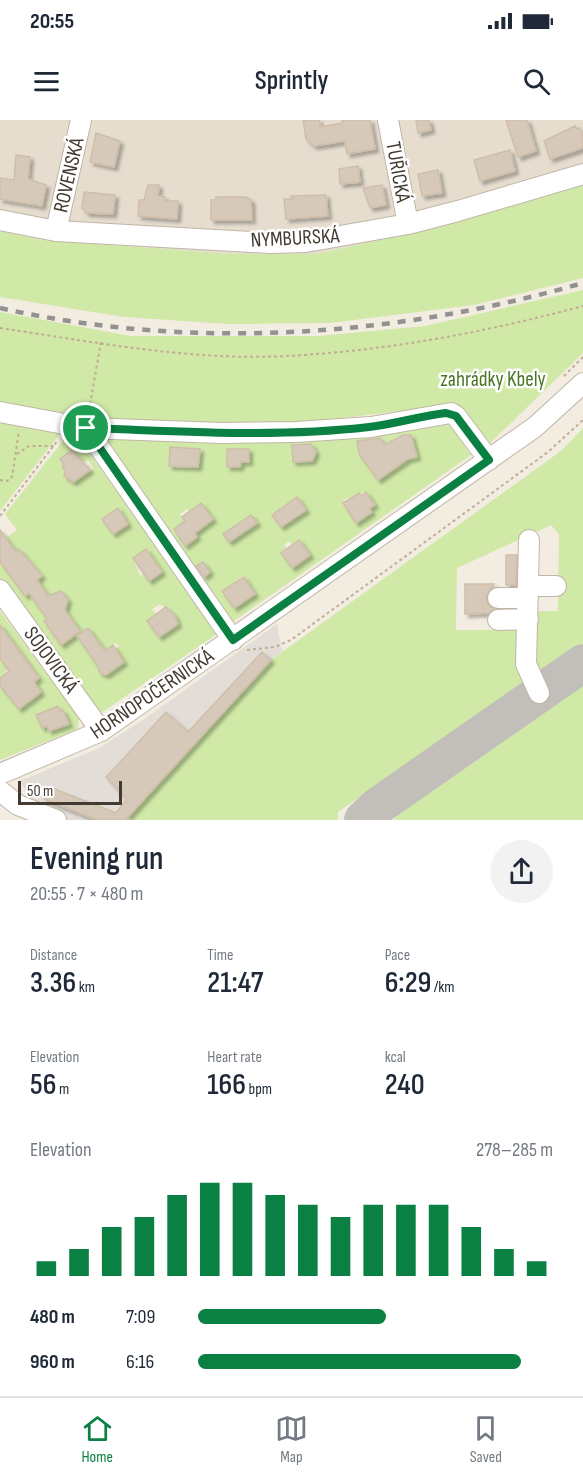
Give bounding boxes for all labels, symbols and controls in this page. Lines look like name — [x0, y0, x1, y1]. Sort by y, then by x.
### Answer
text: 20:55 — [30, 8, 74, 35]
icon: menu — [30, 65, 63, 98]
text: Sprintly — [255, 65, 328, 97]
icon: search — [520, 65, 553, 98]
street label: ROVENSKÁ — [48, 134, 90, 215]
street label: TUŘICKÁ — [380, 140, 416, 205]
street label: NYMBURSKÁ — [250, 223, 341, 253]
park label: zahrádky Kbely — [440, 367, 546, 392]
pin — [60, 402, 111, 453]
icon: arrive — [69, 411, 102, 444]
street label: SOJOVICKÁ — [19, 622, 84, 699]
street label: HORNOPOČERNICKÁ — [86, 643, 219, 744]
scale bar — [18, 778, 122, 806]
text: 50 m — [27, 782, 53, 801]
text: Evening run — [30, 839, 164, 879]
button: share — [490, 840, 553, 903]
text: 20:55 · 7 × 480 m — [30, 882, 143, 906]
text: Distance — [30, 946, 77, 965]
text: Time — [207, 946, 234, 965]
text: Pace — [385, 946, 410, 965]
text: 3.36 — [30, 965, 76, 1001]
text: 21:47 — [207, 965, 263, 1001]
text: 6:29 — [385, 965, 431, 1001]
text: km — [76, 978, 95, 997]
text: /km — [431, 978, 455, 997]
text: Elevation — [30, 1048, 79, 1067]
text: Heart rate — [207, 1048, 262, 1067]
text: kcal — [385, 1048, 406, 1067]
text: 56 — [30, 1067, 56, 1103]
text: 166 — [207, 1067, 246, 1103]
text: 240 — [385, 1067, 425, 1103]
text: m — [56, 1080, 69, 1099]
text: bpm — [246, 1080, 272, 1099]
text: Elevation — [30, 1138, 92, 1162]
text: 278–285 m — [476, 1138, 553, 1162]
text: 480 m — [30, 1305, 75, 1329]
text: 7:09 — [126, 1305, 155, 1329]
text: 960 m — [30, 1350, 75, 1374]
text: 6:16 — [126, 1350, 154, 1374]
tab: Home — [81, 1412, 114, 1467]
tab: Map — [275, 1412, 308, 1467]
tab: Saved — [469, 1412, 502, 1467]

